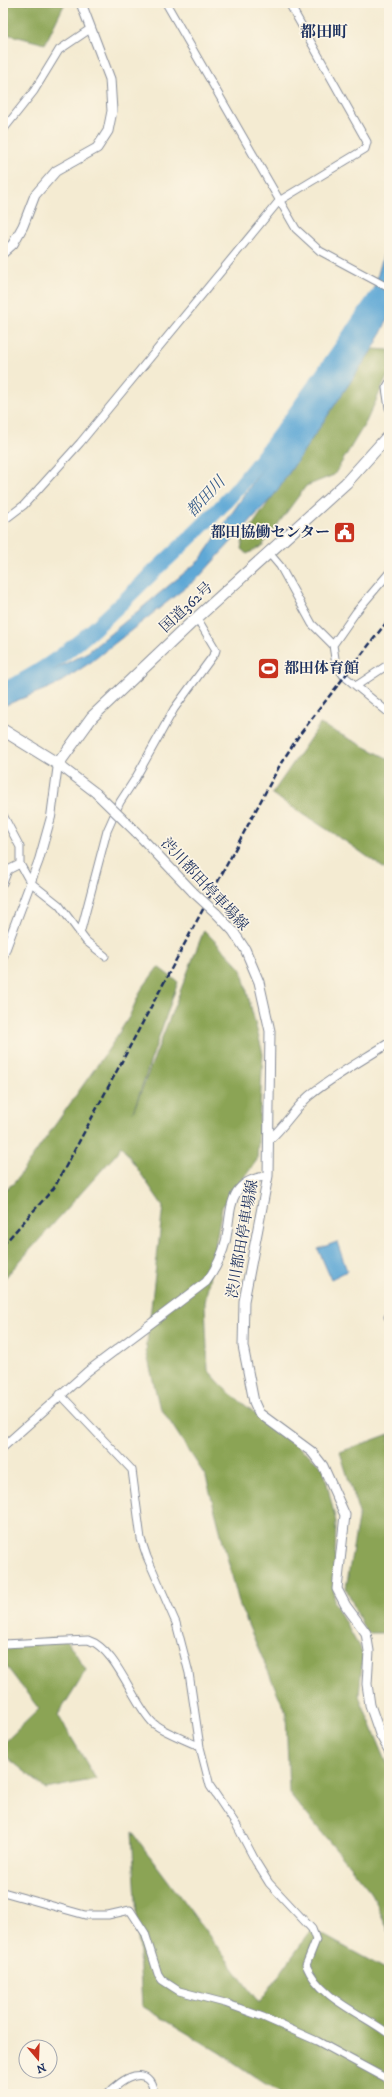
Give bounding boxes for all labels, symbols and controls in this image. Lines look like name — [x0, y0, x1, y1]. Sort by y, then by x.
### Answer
district label: 都田町 — [300, 22, 348, 42]
water label: 都田川 — [182, 471, 231, 521]
public building icon: 都田協働センター — [332, 519, 358, 545]
place label: 都田協働センター — [211, 523, 330, 542]
street label: 国道362号 — [156, 578, 217, 637]
sports icon: 都田体育館 — [256, 655, 282, 681]
place label: 都田体育館 — [284, 659, 359, 678]
street label: 渋川都田停車場線 — [157, 834, 253, 935]
street label: 渋川都田停車場線 — [223, 1178, 262, 1300]
north arrow — [18, 2039, 58, 2079]
text: N — [34, 2059, 47, 2076]

